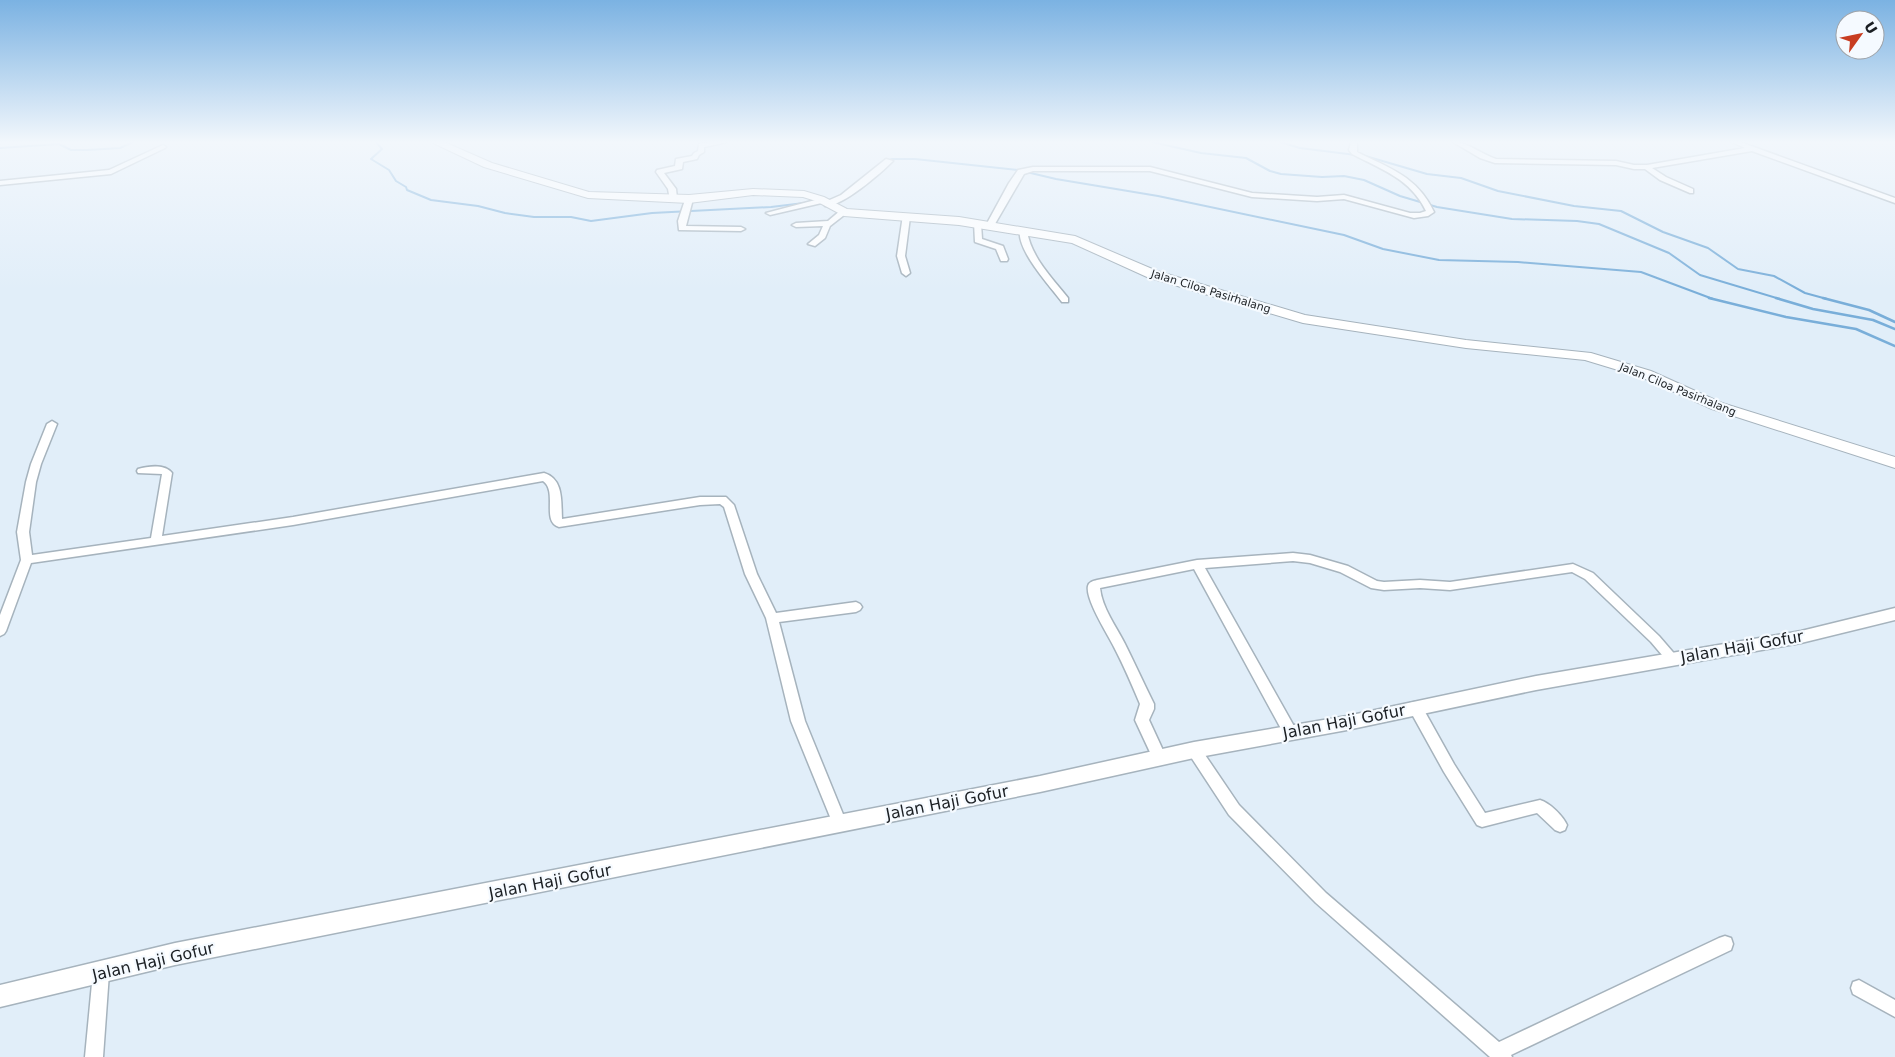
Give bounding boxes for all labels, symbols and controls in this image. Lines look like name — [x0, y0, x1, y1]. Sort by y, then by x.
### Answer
north arrow — [1835, 10, 1885, 60]
text: U — [1861, 19, 1881, 37]
street label: Jalan Ciloa Pasirhalang — [1148, 267, 1272, 316]
street label: Jalan Ciloa Pasirhalang — [1617, 360, 1738, 419]
street label: Jalan Haji Gofur — [1678, 626, 1805, 667]
street label: Jalan Haji Gofur — [1280, 700, 1407, 743]
street label: Jalan Haji Gofur — [883, 781, 1010, 824]
street label: Jalan Haji Gofur — [486, 860, 613, 903]
street label: Jalan Haji Gofur — [89, 938, 216, 985]

